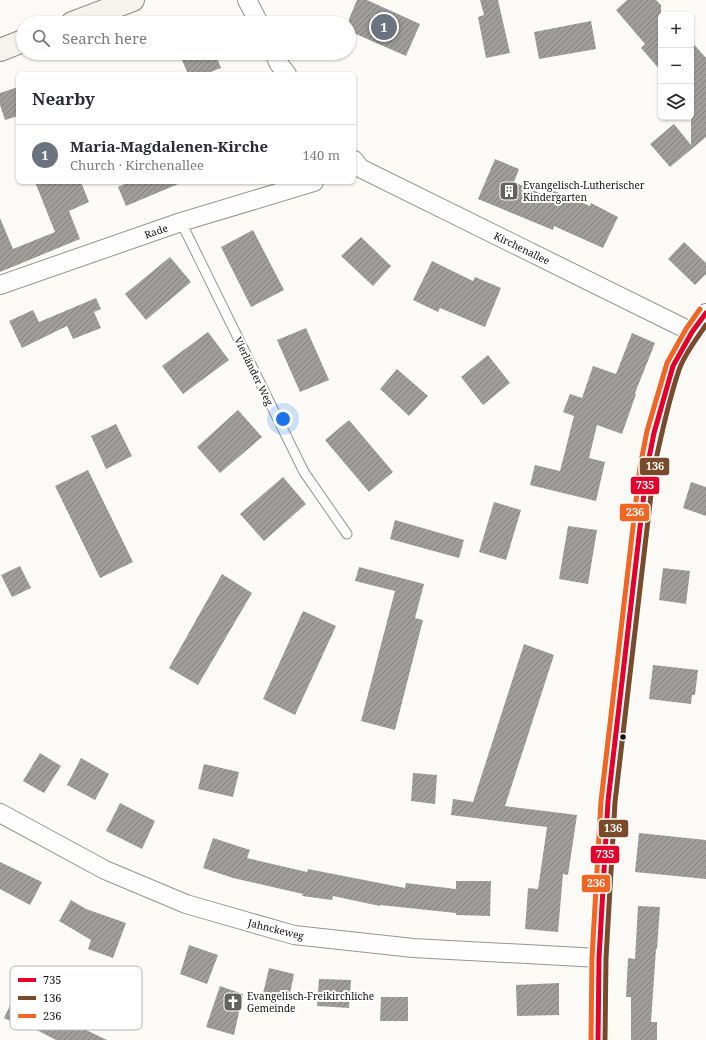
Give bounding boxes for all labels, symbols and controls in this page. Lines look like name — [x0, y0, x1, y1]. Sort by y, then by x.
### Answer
pin: 1 — [371, 12, 397, 42]
map controls — [658, 12, 694, 120]
button: + — [658, 12, 694, 48]
search box — [16, 16, 356, 60]
icon: search — [30, 27, 52, 49]
text: Search here — [62, 28, 147, 48]
button: − — [658, 48, 694, 84]
button: layers — [658, 84, 694, 120]
text: Nearby — [32, 87, 95, 110]
text: Maria-Magdalenen-Kirche — [70, 136, 268, 156]
text: 1 — [41, 146, 49, 164]
text: 140 m — [303, 146, 340, 164]
text: Church · Kirchenallee — [70, 156, 204, 174]
place label: Evangelisch-Lutherischer Kindergarten — [523, 178, 645, 204]
building icon: Evangelisch-Lutherischer Kindergarten — [498, 180, 520, 202]
street label: Rade — [143, 221, 169, 241]
street label: Kirchenallee — [492, 228, 552, 268]
street label: Vierländer Weg — [231, 334, 277, 408]
your location — [273, 409, 293, 429]
line badge: 136 — [639, 457, 670, 476]
text: 136 — [646, 458, 664, 473]
line badge: 735 — [630, 476, 660, 495]
text: 735 — [636, 477, 654, 492]
line badge: 236 — [619, 503, 650, 522]
text: 236 — [626, 504, 644, 519]
unlabelled marker — [618, 732, 628, 742]
line badge: 136 — [598, 819, 629, 838]
text: 136 — [604, 820, 622, 835]
line badge: 735 — [590, 845, 620, 864]
text: 735 — [596, 846, 614, 861]
line badge: 236 — [581, 874, 611, 893]
text: 236 — [587, 875, 605, 890]
street label: Jahnckeweg — [246, 915, 306, 943]
legend — [10, 966, 142, 1030]
text: 735 — [43, 972, 61, 987]
place label: Evangelisch-Freikirchliche Gemeinde — [247, 989, 374, 1015]
text: 136 — [43, 990, 61, 1005]
church icon: Evangelisch-Freikirchliche Gemeinde — [222, 991, 244, 1013]
text: 236 — [43, 1008, 61, 1023]

